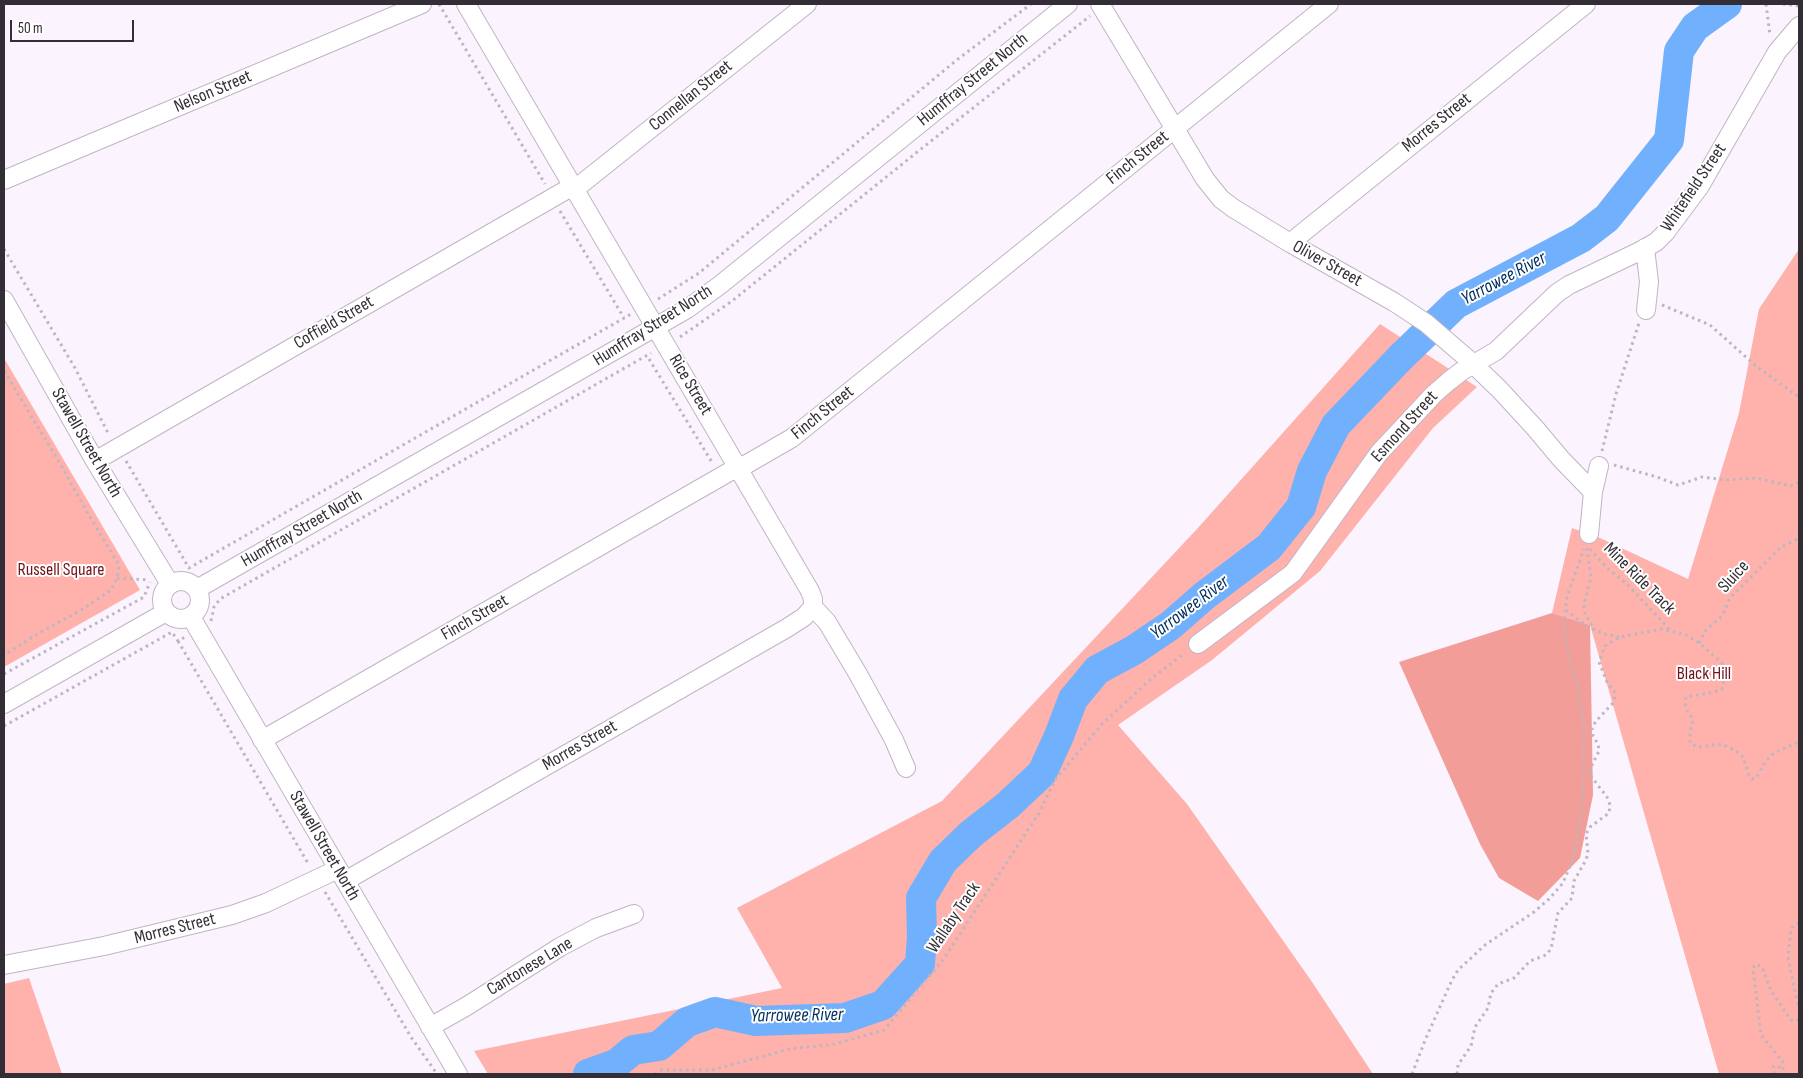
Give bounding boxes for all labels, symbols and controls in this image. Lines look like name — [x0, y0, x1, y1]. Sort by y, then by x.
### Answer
scale bar — [12, 10, 136, 42]
text: 50 m — [18, 19, 43, 38]
street label: Humffray Street North — [913, 29, 1033, 131]
street label: Connellan Street — [645, 56, 737, 136]
street label: Nelson Street — [171, 66, 255, 118]
street label: Morres Street — [1398, 89, 1476, 157]
street label: Finch Street — [1102, 126, 1174, 190]
street label: Whitefield Street — [1656, 140, 1732, 236]
street label: Oliver Street — [1289, 236, 1365, 292]
water label: Yarrowee River — [1458, 247, 1550, 311]
street label: Humffray Street North — [590, 281, 716, 371]
street label: Coffield Street — [290, 292, 378, 354]
street label: Rice Street — [664, 351, 716, 419]
street label: Finch Street — [787, 381, 859, 445]
street label: Stawell Street North — [46, 384, 126, 502]
street label: Esmond Street — [1367, 387, 1443, 467]
street label: Humffray Street North — [238, 486, 366, 572]
street label: Mine Ride Track — [1598, 538, 1680, 620]
street label: Sluice — [1714, 556, 1754, 598]
park label: Russell Square — [17, 559, 105, 581]
water label: Yarrowee River — [1146, 571, 1234, 645]
street label: Finch Street — [438, 590, 512, 646]
park label: Black Hill — [1677, 663, 1731, 685]
street label: Morres Street — [539, 716, 621, 776]
street label: Stawell Street North — [284, 787, 364, 905]
street label: Wallaby Track — [922, 878, 986, 958]
street label: Morres Street — [132, 909, 218, 949]
street label: Cantonese Lane — [483, 933, 577, 1001]
water label: Yarrowee River — [751, 1004, 843, 1028]

